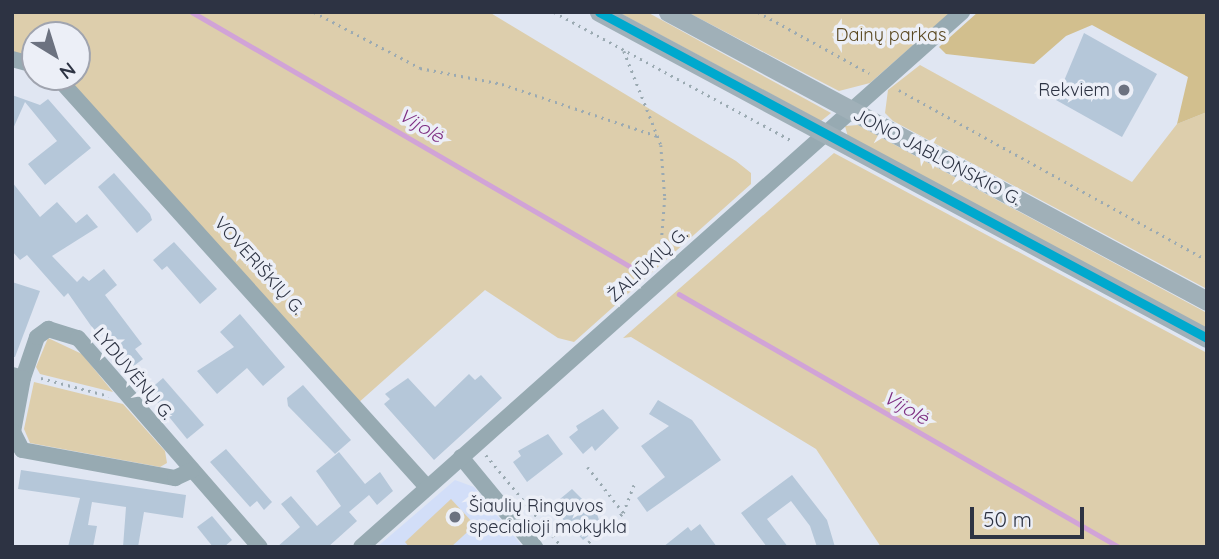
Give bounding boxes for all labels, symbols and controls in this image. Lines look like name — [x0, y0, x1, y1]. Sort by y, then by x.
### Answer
north arrow — [21, 21, 91, 91]
park label: Dainų parkas — [836, 24, 946, 46]
text: N — [55, 57, 81, 85]
place label: Rekviem — [1038, 79, 1110, 101]
marker: Rekviem — [1116, 82, 1132, 98]
water label: Vijolė — [394, 104, 448, 148]
street label: JONO JABLONSKIO G. — [849, 104, 1025, 210]
street label: VOVERIŠKIŲ G. — [209, 213, 309, 319]
street label: ŽALIŪKIŲ G. — [603, 223, 693, 307]
street label: LYDUVĖNŲ G. — [88, 324, 178, 424]
water label: Vijolė — [879, 386, 933, 430]
scale bar — [974, 492, 1088, 536]
place label: Šiaulių Ringuvos specialioji mokykla — [469, 496, 627, 538]
text: 50 m — [983, 506, 1032, 532]
marker: Šiaulių Ringuvos specialioji mokykla — [447, 509, 463, 525]

